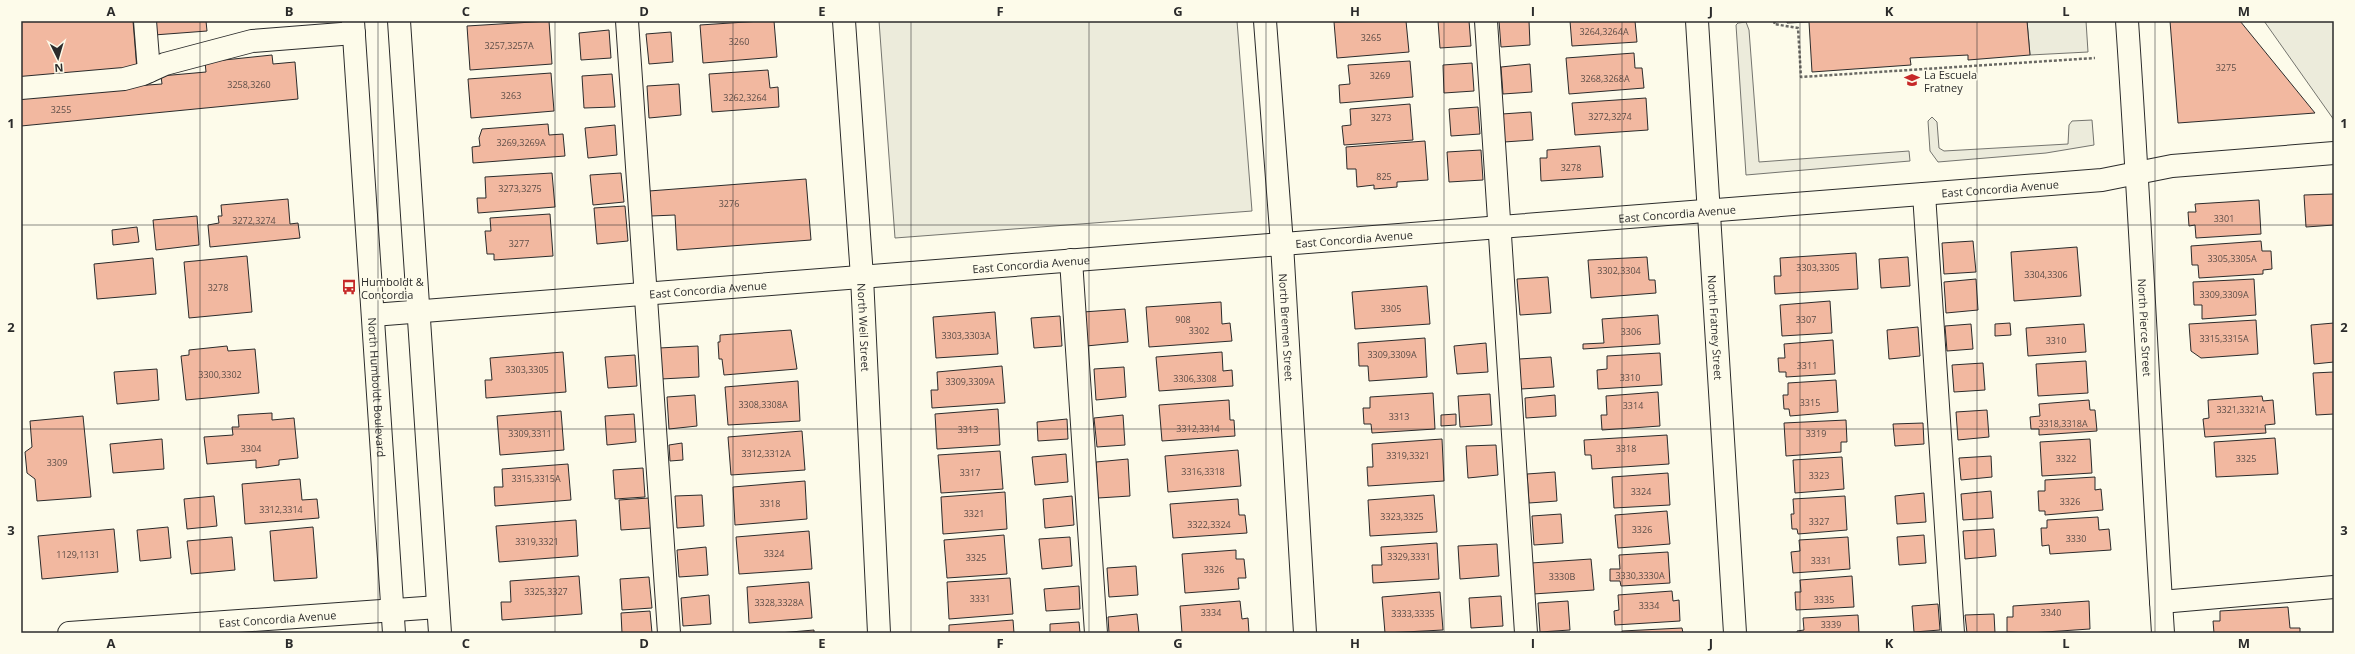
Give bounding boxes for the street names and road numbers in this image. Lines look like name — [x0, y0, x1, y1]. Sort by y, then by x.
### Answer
street label: East Concordia Avenue — [1941, 176, 2059, 200]
street label: East Concordia Avenue — [1618, 201, 1736, 225]
street label: East Concordia Avenue — [1295, 226, 1413, 250]
street label: East Concordia Avenue — [972, 252, 1090, 276]
street label: North Bremen Street — [1276, 273, 1298, 381]
street label: North Fratney Street — [1705, 274, 1727, 380]
street label: East Concordia Avenue — [649, 277, 767, 301]
street label: North Pierce Street — [2135, 278, 2156, 377]
street label: North Weil Street — [855, 283, 874, 372]
street label: North Humboldt Boulevard — [365, 317, 390, 458]
street label: East Concordia Avenue — [218, 607, 337, 630]

